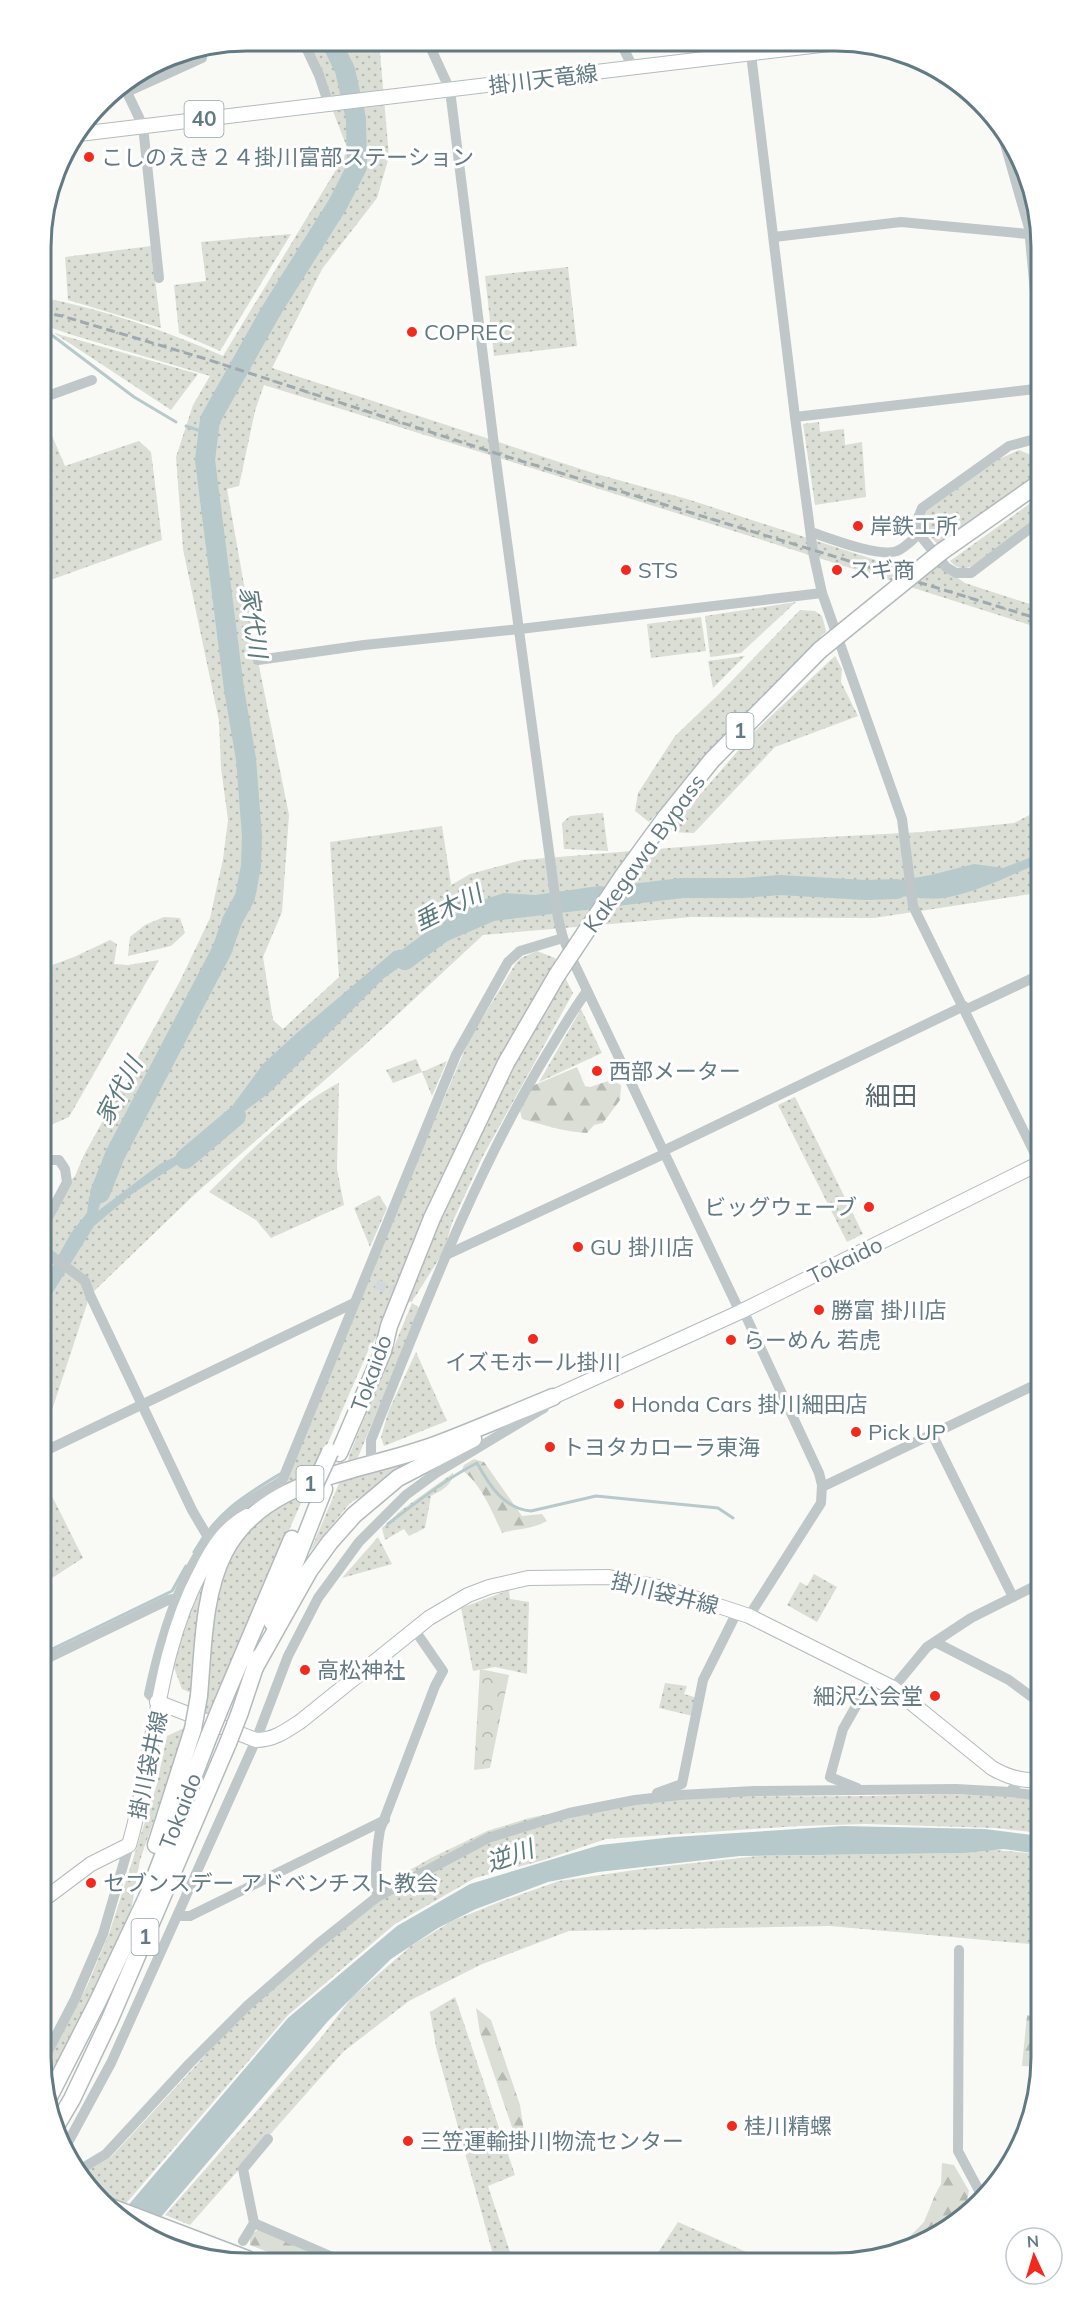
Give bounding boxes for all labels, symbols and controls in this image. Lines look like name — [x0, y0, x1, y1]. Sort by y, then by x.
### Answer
street label: 掛川天竜線 — [487, 58, 599, 100]
road number: 40 — [184, 101, 224, 137]
place label: こしのえき２４掛川富部ステーション — [101, 143, 474, 171]
marker: こしのえき２４掛川富部ステーション — [82, 150, 96, 164]
place label: COPREC — [424, 318, 513, 346]
marker: COPREC — [405, 325, 419, 339]
place label: 岸鉄工所 — [870, 512, 958, 540]
marker: 岸鉄工所 — [851, 519, 865, 533]
place label: STS — [638, 556, 678, 584]
place label: スギ商 — [849, 556, 915, 584]
marker: STS — [619, 563, 633, 577]
marker: スギ商 — [830, 563, 844, 577]
water label: 家代川 — [234, 584, 274, 663]
road number: 1 — [726, 713, 754, 749]
street label: Kakegawa Bypass — [577, 768, 711, 938]
water label: 垂木川 — [409, 877, 489, 936]
water label: 家代川 — [88, 1049, 150, 1129]
place label: 西部メーター — [609, 1057, 741, 1085]
marker: 西部メーター — [590, 1064, 604, 1078]
district label: 細田 — [865, 1079, 917, 1112]
place label: ビッグウェーブ — [704, 1193, 857, 1221]
marker: ビッグウェーブ — [862, 1200, 876, 1214]
street label: Tokaido — [803, 1230, 887, 1290]
place label: GU 掛川店 — [590, 1233, 694, 1261]
marker: GU 掛川店 — [571, 1240, 585, 1254]
place label: 勝富 掛川店 — [831, 1296, 947, 1324]
marker: 勝富 掛川店 — [812, 1303, 826, 1317]
place label: らーめん 若虎 — [743, 1326, 881, 1354]
street label: Tokaido — [344, 1331, 398, 1415]
marker: イズモホール掛川 — [526, 1332, 540, 1346]
marker: らーめん 若虎 — [724, 1333, 738, 1347]
place label: イズモホール掛川 — [445, 1348, 621, 1376]
place label: Honda Cars 掛川細田店 — [631, 1390, 868, 1418]
marker: Honda Cars 掛川細田店 — [612, 1397, 626, 1411]
place label: Pick UP — [868, 1418, 946, 1446]
marker: Pick UP — [849, 1425, 863, 1439]
place label: トヨタカローラ東海 — [562, 1433, 760, 1461]
marker: トヨタカローラ東海 — [543, 1440, 557, 1454]
road number: 1 — [296, 1466, 324, 1502]
street label: 掛川袋井線 — [608, 1566, 722, 1620]
place label: 高松神社 — [317, 1656, 405, 1684]
marker: 高松神社 — [298, 1663, 312, 1677]
place label: 細沢公会堂 — [813, 1682, 923, 1710]
marker: 細沢公会堂 — [928, 1689, 942, 1703]
street label: 掛川袋井線 — [123, 1708, 173, 1822]
street label: Tokaido — [153, 1769, 207, 1853]
water label: 逆川 — [482, 1832, 540, 1877]
place label: セブンスデー アドベンチスト教会 — [103, 1869, 438, 1897]
marker: セブンスデー アドベンチスト教会 — [84, 1876, 98, 1890]
road number: 1 — [132, 1919, 158, 1955]
place label: 桂川精螺 — [744, 2112, 832, 2140]
marker: 桂川精螺 — [725, 2119, 739, 2133]
place label: 三笠運輸掛川物流センター — [420, 2127, 684, 2155]
marker: 三笠運輸掛川物流センター — [401, 2134, 415, 2148]
north arrow — [1004, 2226, 1064, 2286]
text: N — [1026, 2231, 1040, 2251]

